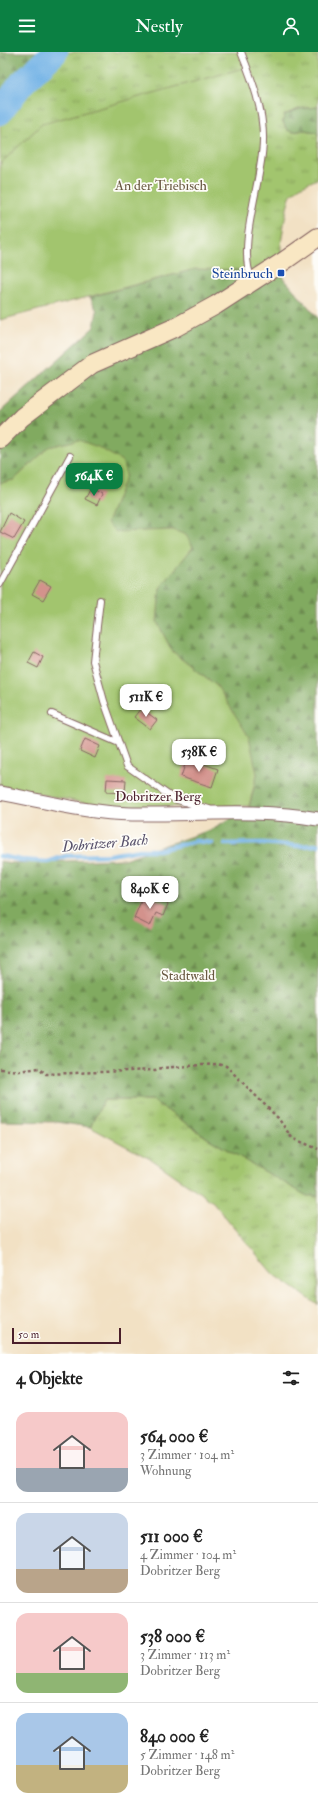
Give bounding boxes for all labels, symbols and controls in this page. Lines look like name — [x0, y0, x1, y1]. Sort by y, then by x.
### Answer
icon: menu — [16, 15, 38, 37]
text: Nestly — [135, 15, 183, 38]
icon: person — [280, 15, 302, 37]
park label: An der Triebisch — [114, 177, 208, 194]
place label: Steinbruch — [212, 265, 274, 282]
marker: Steinbruch — [276, 268, 286, 278]
pin: 564K € — [61, 463, 127, 497]
text: 564K € — [75, 468, 113, 484]
pin: 511K € — [113, 684, 179, 718]
text: 511K € — [129, 689, 163, 705]
pin: 538K € — [166, 739, 232, 773]
text: 538K € — [181, 744, 217, 760]
street label: Dobritzer Berg — [115, 788, 202, 805]
water label: Dobritzer Bach — [60, 830, 149, 857]
pin: 840K € — [117, 876, 183, 910]
text: 840K € — [130, 881, 170, 897]
park label: Stadtwald — [161, 967, 215, 984]
scale bar — [12, 1326, 121, 1345]
text: 50 m — [18, 1328, 39, 1341]
icon: filters — [280, 1367, 302, 1389]
text: 4 Objekte — [16, 1368, 83, 1389]
text: 564 000 € — [140, 1426, 208, 1447]
icon: home — [48, 1428, 96, 1476]
text: 3 Zimmer · 104 m² — [140, 1447, 234, 1463]
text: Wohnung — [140, 1463, 192, 1479]
text: 511 000 € — [140, 1526, 203, 1547]
icon: home — [48, 1529, 96, 1577]
text: 4 Zimmer · 104 m² — [140, 1547, 236, 1563]
text: Dobritzer Berg — [140, 1563, 220, 1579]
text: 538 000 € — [140, 1626, 205, 1647]
icon: home — [48, 1629, 96, 1677]
text: 3 Zimmer · 113 m² — [140, 1647, 230, 1663]
text: Dobritzer Berg — [140, 1663, 220, 1679]
text: 840 000 € — [140, 1726, 209, 1747]
icon: home — [48, 1729, 96, 1777]
text: 5 Zimmer · 148 m² — [140, 1747, 234, 1763]
text: Dobritzer Berg — [140, 1763, 220, 1779]

